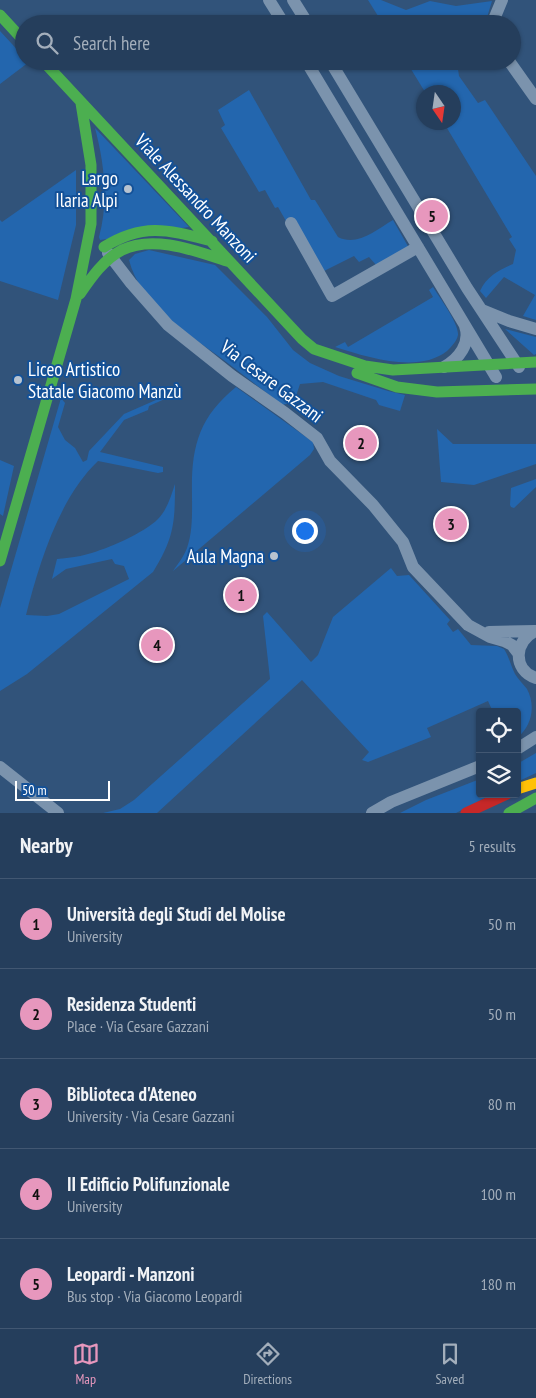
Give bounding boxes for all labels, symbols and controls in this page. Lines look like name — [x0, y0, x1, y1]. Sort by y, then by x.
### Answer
search box — [15, 15, 521, 70]
icon: search — [33, 29, 61, 57]
text: Search here — [73, 31, 150, 55]
north arrow — [416, 85, 461, 130]
street label: Viale Alessandro Manzoni — [129, 128, 262, 267]
place label: Largo Ilaria Alpi — [55, 166, 118, 212]
marker: Largo Ilaria Alpi — [122, 183, 134, 195]
pin: 5 — [416, 197, 448, 235]
street label: Via Cesare Gazzani — [215, 334, 328, 427]
place label: Liceo Artistico Statale Giacomo Manzù — [28, 357, 182, 403]
marker: Liceo Artistico Statale Giacomo Manzù — [12, 374, 24, 386]
pin: 2 — [345, 424, 377, 462]
pin: 3 — [435, 505, 467, 543]
your location — [292, 518, 318, 544]
place label: Aula Magna — [187, 544, 264, 568]
marker: Aula Magna — [268, 550, 280, 562]
pin: 1 — [225, 576, 257, 614]
pin: 4 — [141, 626, 173, 664]
map controls — [476, 708, 521, 798]
button: locate — [476, 708, 521, 753]
button: layers — [476, 753, 521, 798]
scale bar — [15, 778, 110, 801]
text: 50 m — [22, 781, 47, 799]
text: Nearby — [20, 832, 73, 859]
text: 5 results — [469, 836, 516, 856]
text: Università degli Studi del Molise — [67, 902, 286, 926]
text: 1 — [32, 914, 40, 934]
text: 50 m — [488, 914, 516, 934]
text: University — [67, 926, 122, 946]
text: Residenza Studenti — [67, 992, 196, 1016]
text: 2 — [32, 1004, 40, 1024]
text: 50 m — [488, 1004, 516, 1024]
text: Place · Via Cesare Gazzani — [67, 1016, 209, 1036]
text: Biblioteca d'Ateneo — [67, 1082, 197, 1106]
text: 3 — [32, 1094, 40, 1114]
text: 80 m — [488, 1094, 516, 1114]
text: University · Via Cesare Gazzani — [67, 1106, 235, 1126]
text: II Edificio Polifunzionale — [67, 1172, 230, 1196]
text: 4 — [32, 1184, 40, 1204]
text: 100 m — [481, 1184, 516, 1204]
text: University — [67, 1196, 122, 1216]
text: Leopardi - Manzoni — [67, 1262, 195, 1286]
text: 5 — [32, 1274, 40, 1294]
text: 180 m — [481, 1274, 516, 1294]
text: Bus stop · Via Giacomo Leopardi — [67, 1286, 243, 1306]
tab: Map — [72, 1340, 100, 1388]
tab: Directions — [243, 1340, 292, 1388]
tab: Saved — [435, 1340, 464, 1388]

